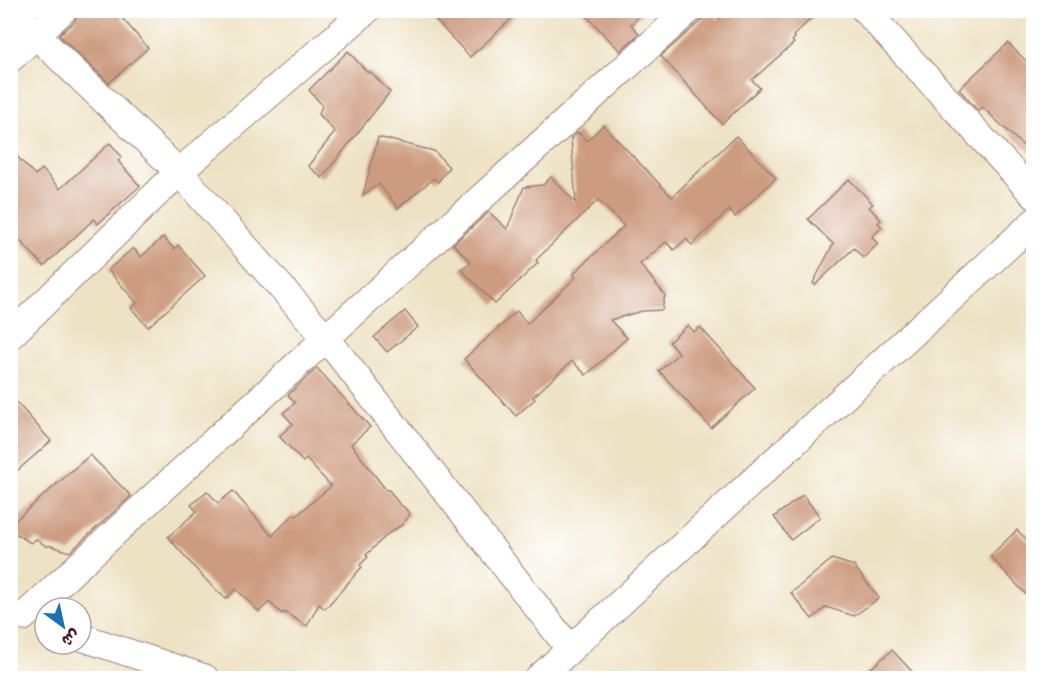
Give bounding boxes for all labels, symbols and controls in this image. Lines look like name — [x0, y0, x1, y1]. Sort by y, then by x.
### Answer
north arrow — [33, 596, 93, 656]
text: ش — [58, 625, 83, 651]

